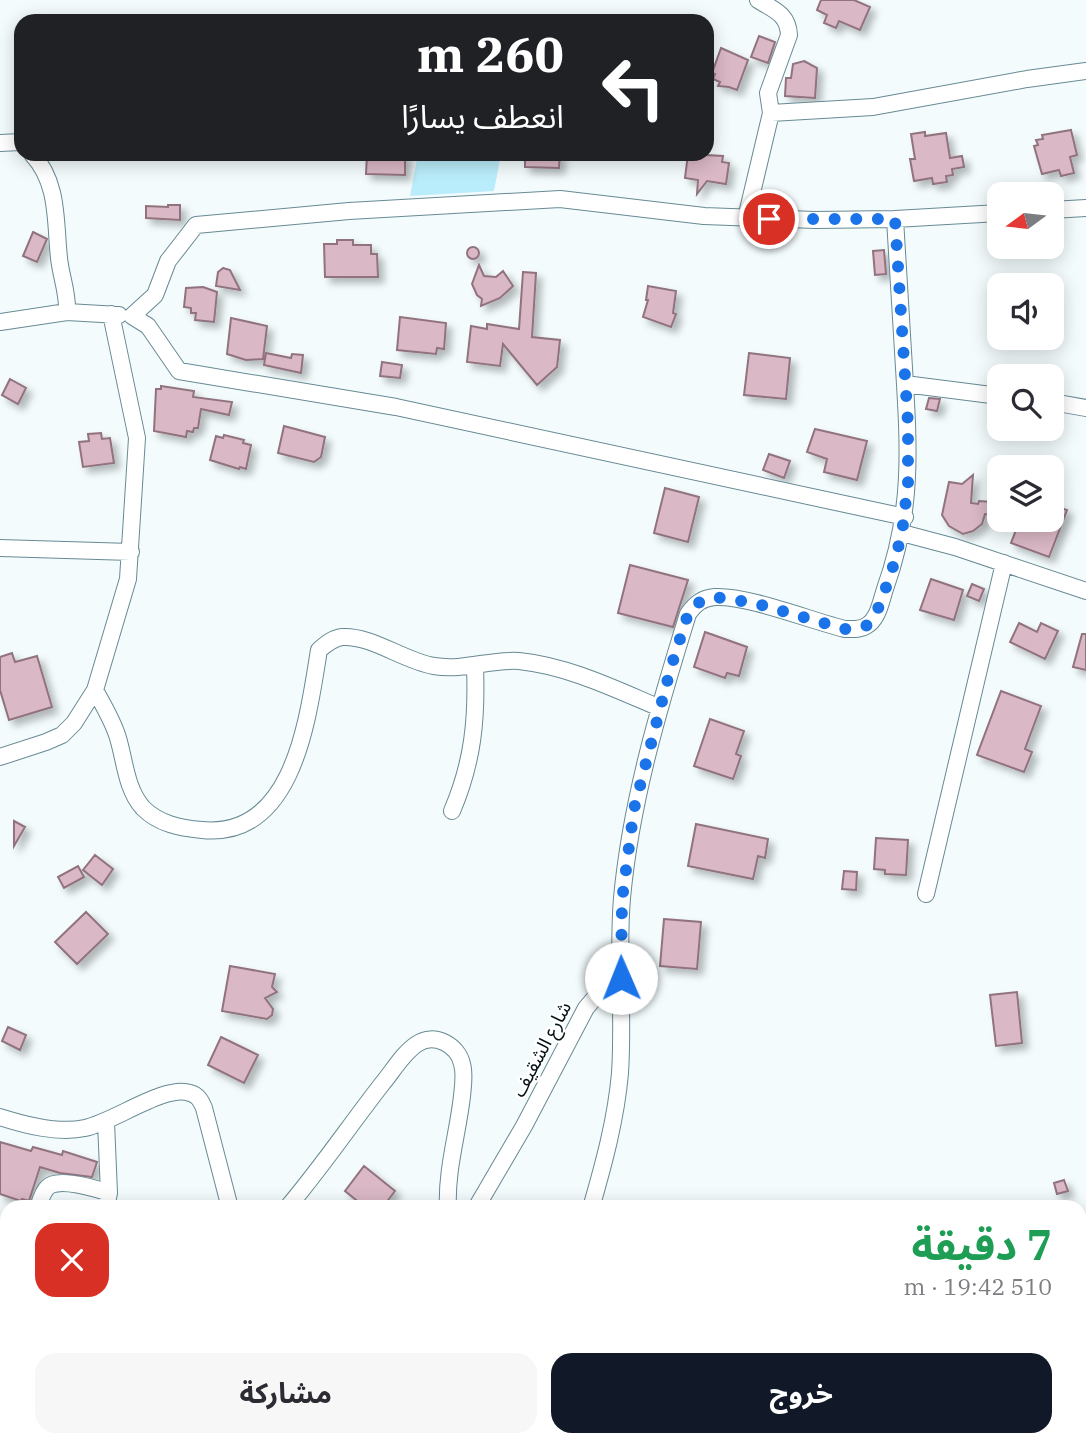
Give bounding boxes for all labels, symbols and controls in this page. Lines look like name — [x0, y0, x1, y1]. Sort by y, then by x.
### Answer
text: 260 m — [417, 22, 564, 85]
icon: left — [588, 42, 679, 133]
text: انعطف يسارًا — [401, 95, 564, 137]
north arrow — [987, 182, 1064, 259]
map controls — [987, 182, 1064, 532]
pin — [739, 189, 799, 249]
icon: arrive — [750, 200, 788, 238]
button: sound — [987, 273, 1064, 350]
button: search — [987, 364, 1064, 441]
button: layers — [987, 455, 1064, 532]
position arrow — [584, 941, 658, 1015]
street label: شارع الشقيف — [506, 997, 578, 1102]
text: 7 دقيقة — [911, 1217, 1052, 1272]
button: close — [35, 1223, 109, 1297]
text: 510 m · 19:42 — [903, 1271, 1052, 1301]
button: مشاركة — [35, 1353, 537, 1433]
button: خروج — [551, 1353, 1052, 1433]

